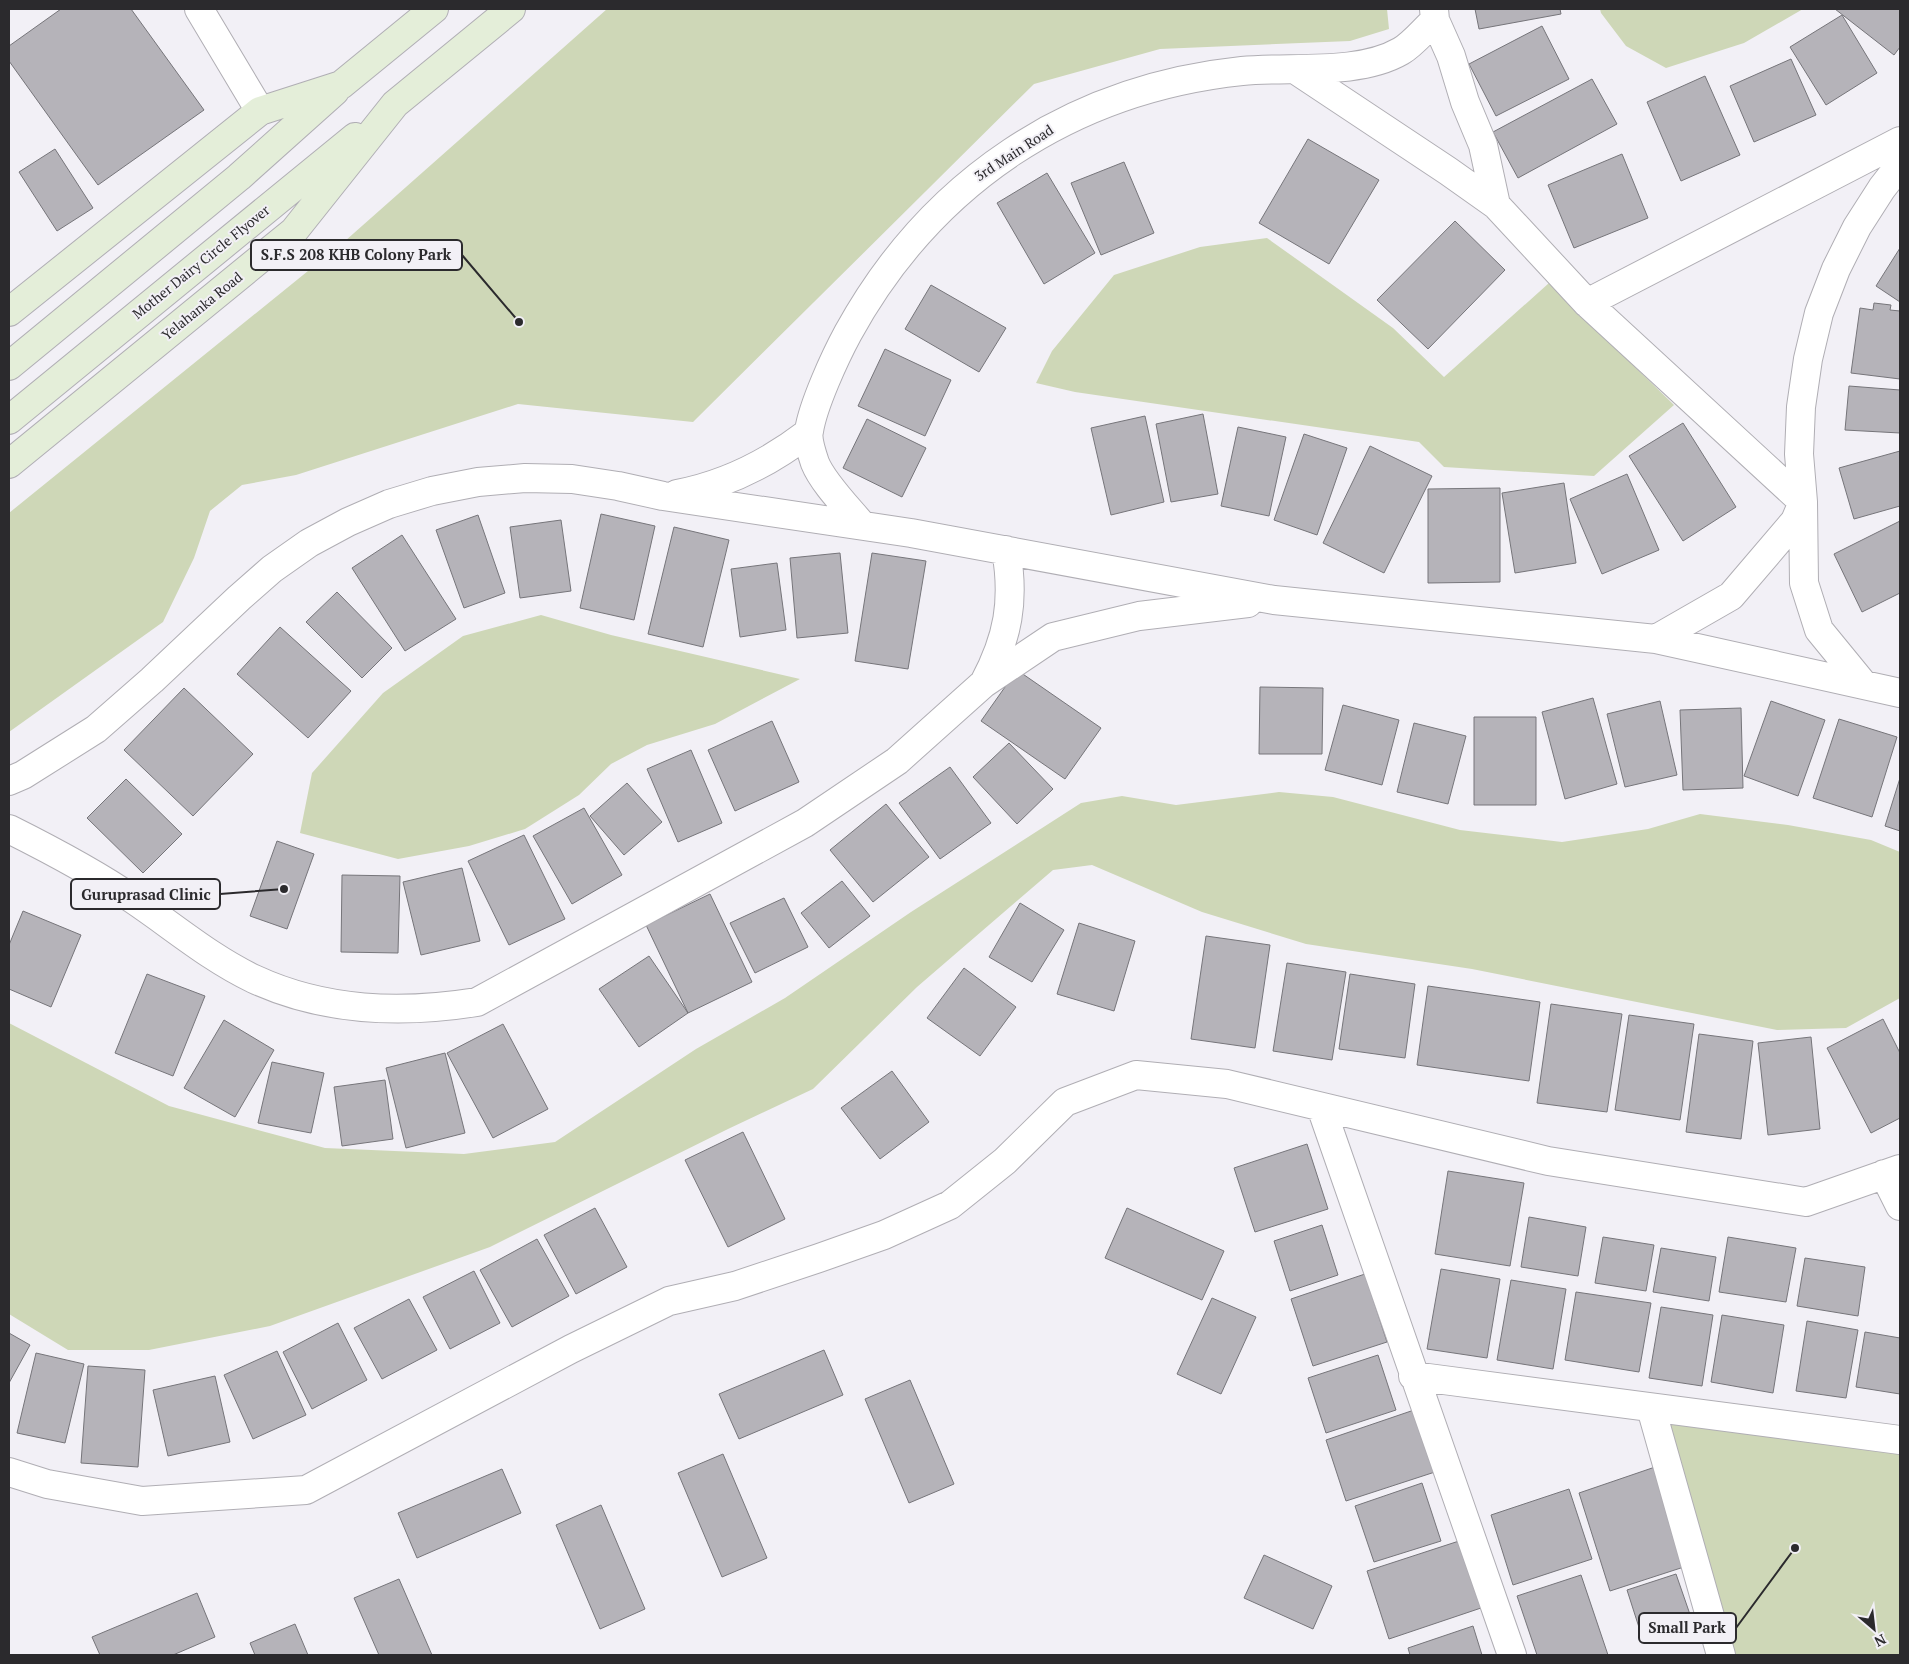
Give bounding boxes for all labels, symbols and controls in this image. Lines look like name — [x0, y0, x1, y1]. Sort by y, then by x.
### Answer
street label: 3rd Main Road — [971, 120, 1057, 185]
street label: Mother Dairy Circle Flyover — [128, 200, 274, 323]
callout: S.F.S 208 KHB Colony Park — [251, 240, 462, 270]
text: S.F.S 208 KHB Colony Park — [261, 244, 452, 264]
street label: Yelahanka Road — [157, 267, 246, 344]
callout: Guruprasad Clinic — [71, 879, 220, 909]
text: Guruprasad Clinic — [81, 884, 211, 904]
north arrow — [1849, 1604, 1899, 1654]
callout: Small Park — [1639, 1613, 1736, 1643]
text: Small Park — [1648, 1617, 1726, 1637]
text: N — [1871, 1630, 1889, 1652]

